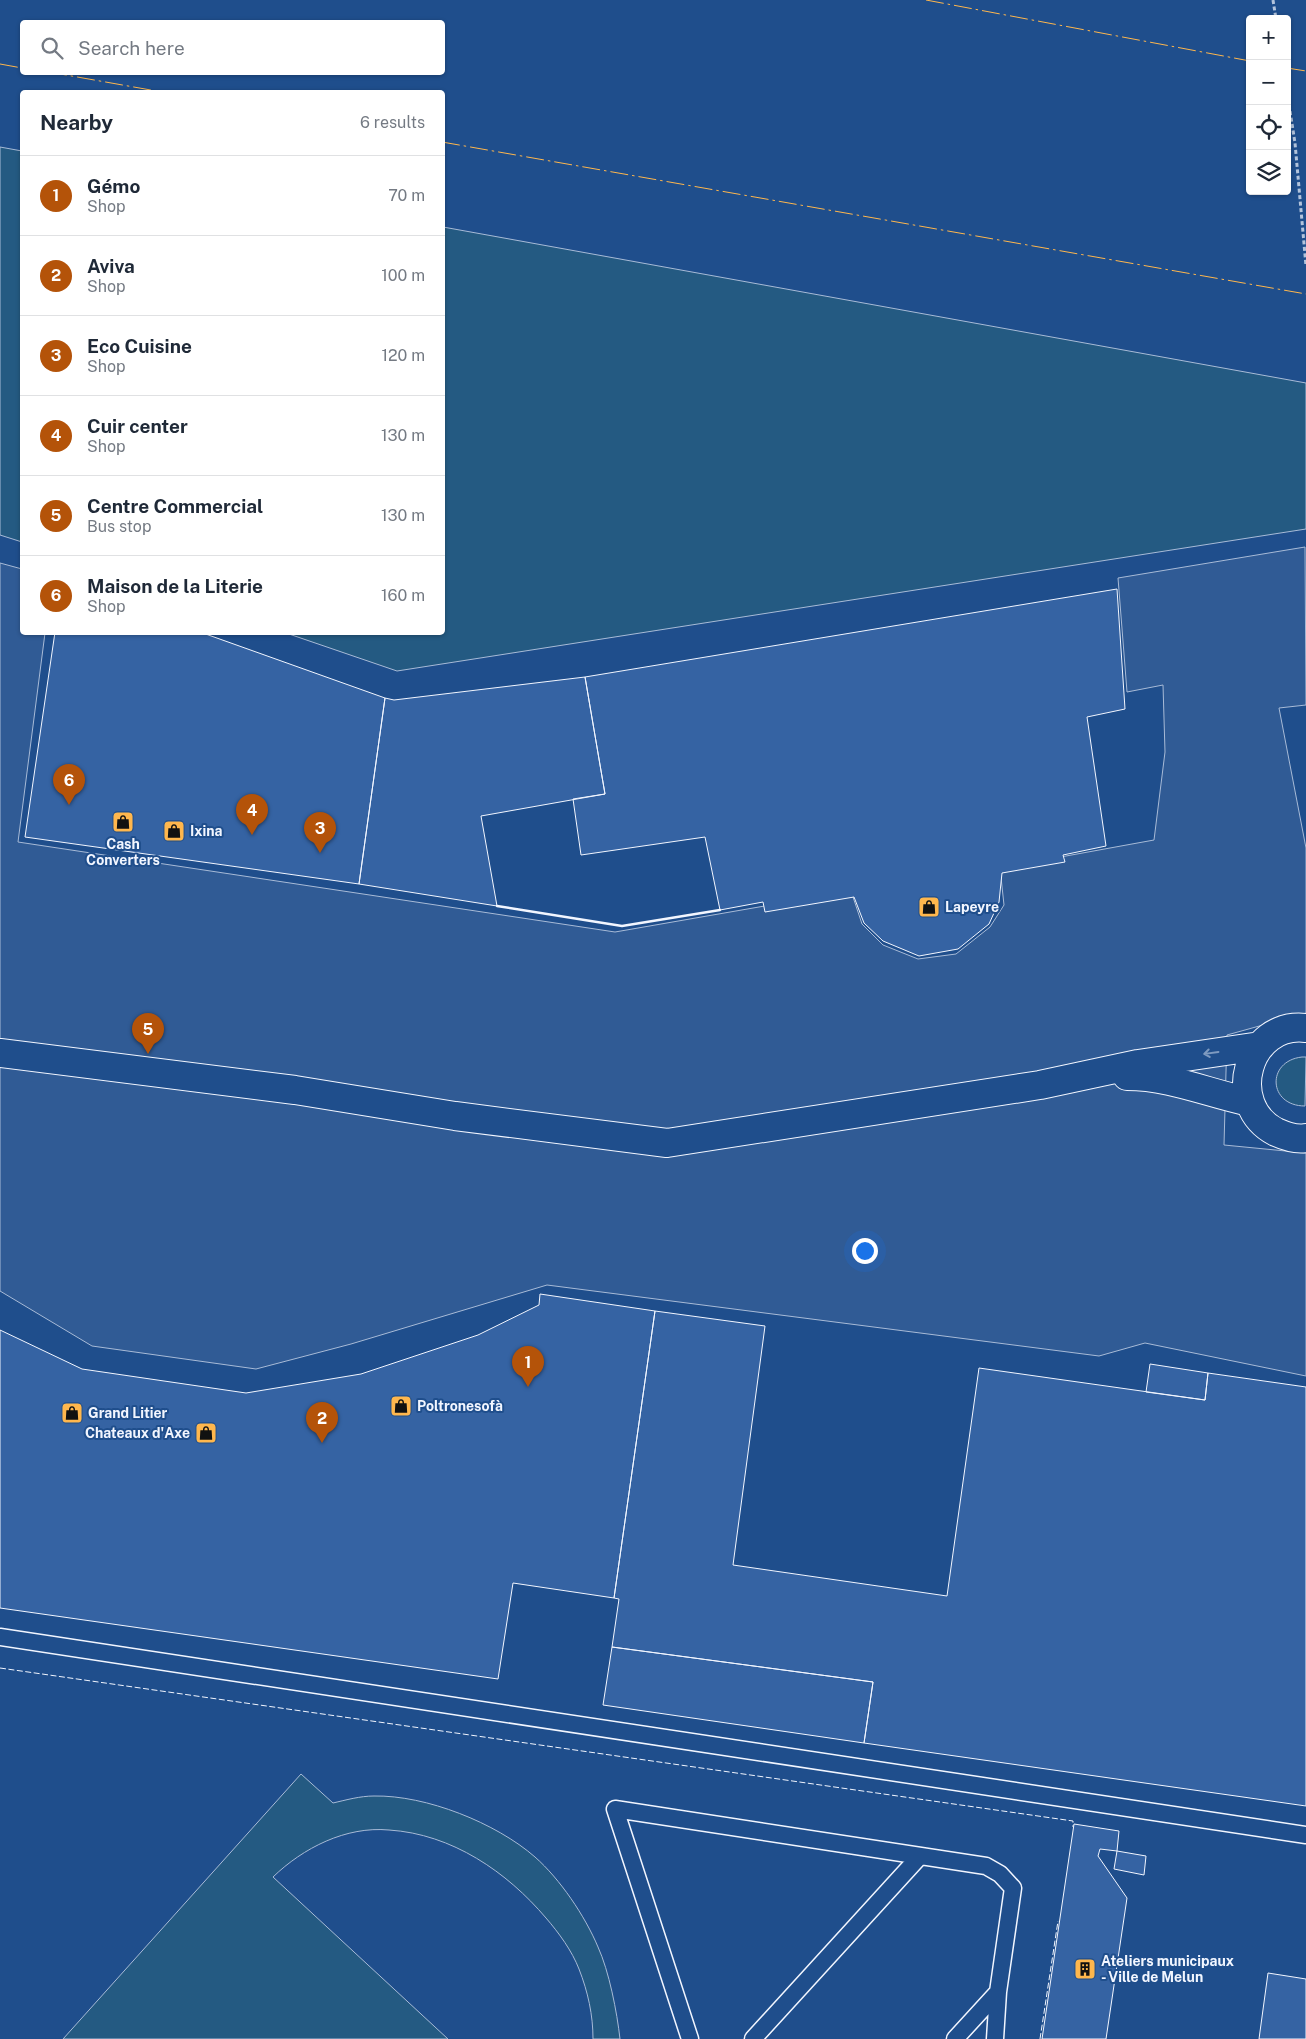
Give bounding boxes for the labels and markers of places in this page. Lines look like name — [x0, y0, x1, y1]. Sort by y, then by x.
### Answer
pin: 6 — [53, 764, 85, 805]
pin: 4 — [236, 794, 268, 835]
shop icon: Cash Converters — [111, 810, 135, 834]
pin: 3 — [304, 812, 336, 853]
shop icon: Ixina — [162, 819, 186, 843]
place label: Ixina — [190, 823, 223, 839]
place label: Cash Converters — [86, 836, 160, 868]
shop icon: Lapeyre — [917, 895, 941, 919]
place label: Lapeyre — [945, 899, 999, 915]
pin: 5 — [132, 1013, 164, 1054]
pin: 1 — [512, 1346, 544, 1387]
shop icon: Poltronesofà — [389, 1394, 413, 1418]
place label: Poltronesofà — [417, 1398, 503, 1414]
shop icon: Grand Litier — [60, 1401, 84, 1425]
pin: 2 — [306, 1402, 338, 1443]
place label: Grand Litier — [88, 1405, 168, 1421]
shop icon: Chateaux d'Axe — [194, 1421, 218, 1445]
place label: Chateaux d'Axe — [85, 1425, 190, 1441]
place label: Ateliers municipaux - Ville de Melun — [1101, 1953, 1234, 1985]
building icon: Ateliers municipaux - Ville de Melun — [1073, 1957, 1097, 1981]

